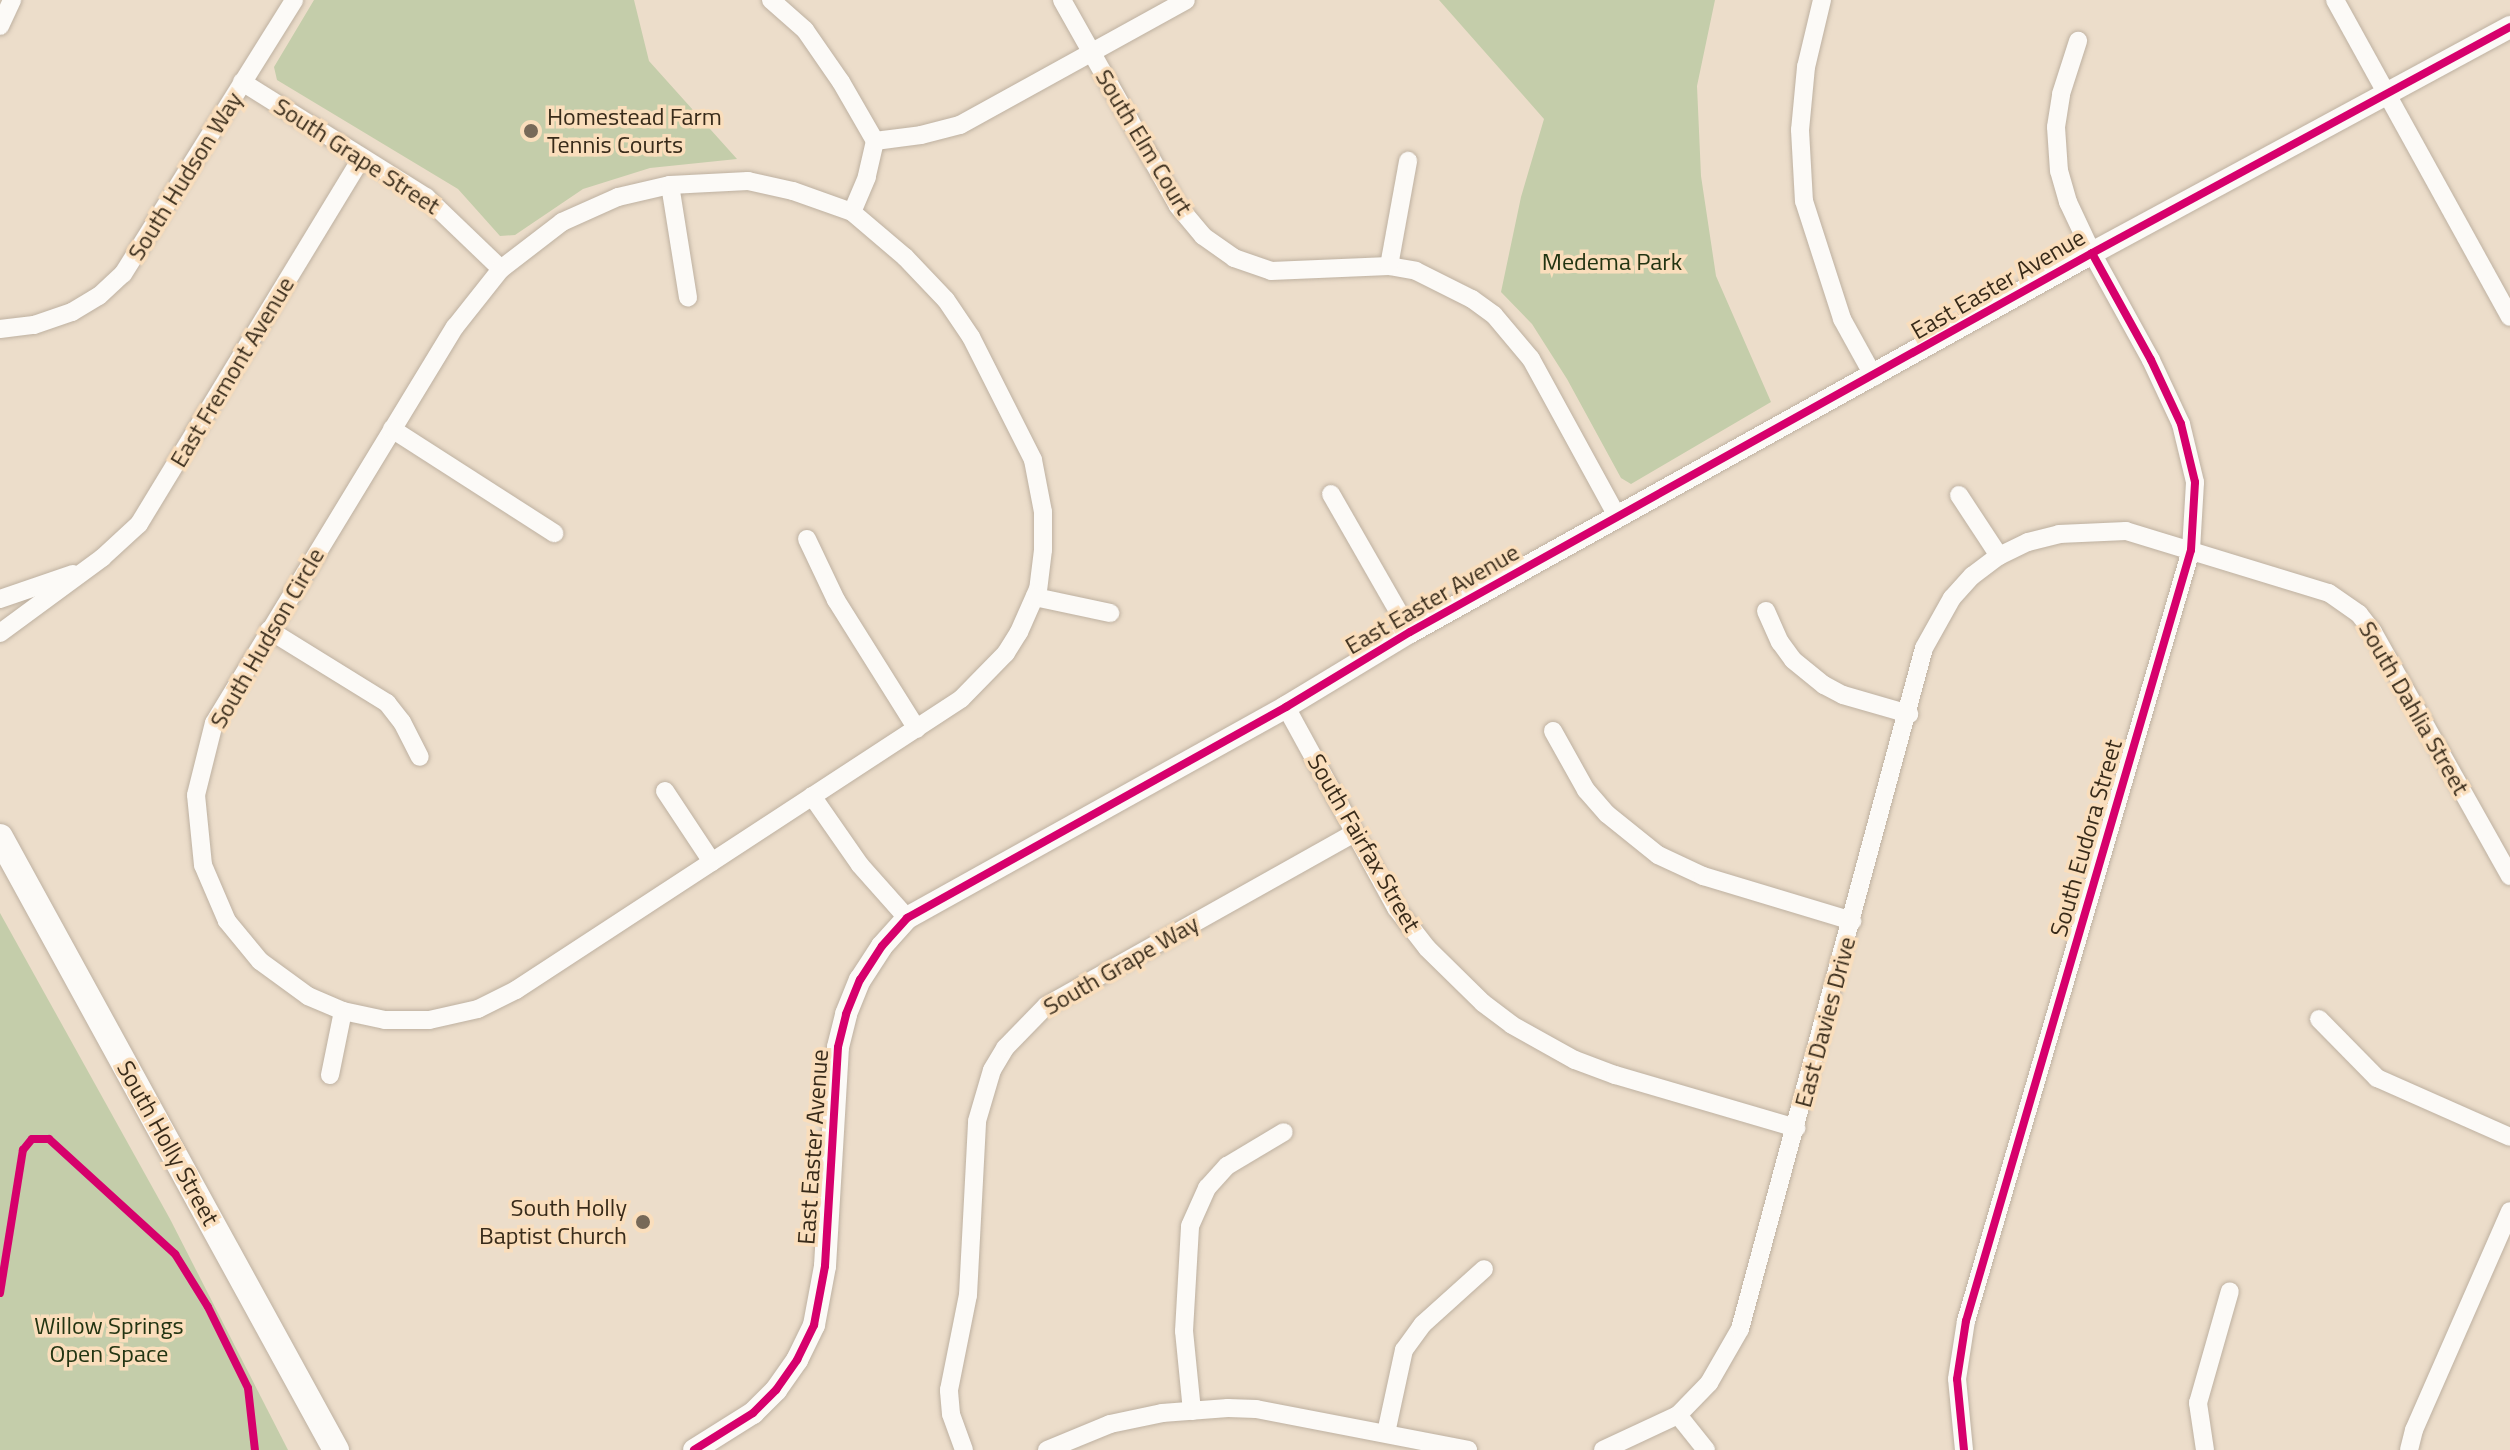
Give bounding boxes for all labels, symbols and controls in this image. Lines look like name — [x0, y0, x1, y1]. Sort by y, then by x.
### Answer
street label: South Elm Court — [1089, 64, 1199, 220]
street label: South Hudson Way — [122, 87, 248, 265]
street label: South Grape Street — [269, 92, 445, 220]
place label: Homestead Farm Tennis Courts — [547, 103, 722, 159]
marker: Homestead Farm Tennis Courts — [522, 122, 540, 140]
street label: East Easter Avenue — [1906, 223, 2090, 345]
park label: Medema Park — [1542, 248, 1682, 276]
street label: East Fremont Avenue — [164, 272, 300, 472]
street label: East Easter Avenue — [1340, 538, 1524, 660]
street label: South Hudson Circle — [204, 543, 330, 733]
street label: South Dahlia Street — [2353, 616, 2475, 800]
street label: South Eudora Street — [2044, 736, 2128, 940]
street label: South Fairfax Street — [1301, 749, 1427, 937]
street label: South Grape Way — [1038, 909, 1204, 1021]
street label: East Davies Drive — [1788, 934, 1862, 1110]
street label: East Easter Avenue — [792, 1048, 834, 1246]
street label: South Holly Street — [111, 1056, 225, 1230]
place label: South Holly Baptist Church — [479, 1194, 627, 1250]
marker: South Holly Baptist Church — [634, 1213, 652, 1231]
park label: Willow Springs Open Space — [34, 1312, 184, 1368]

